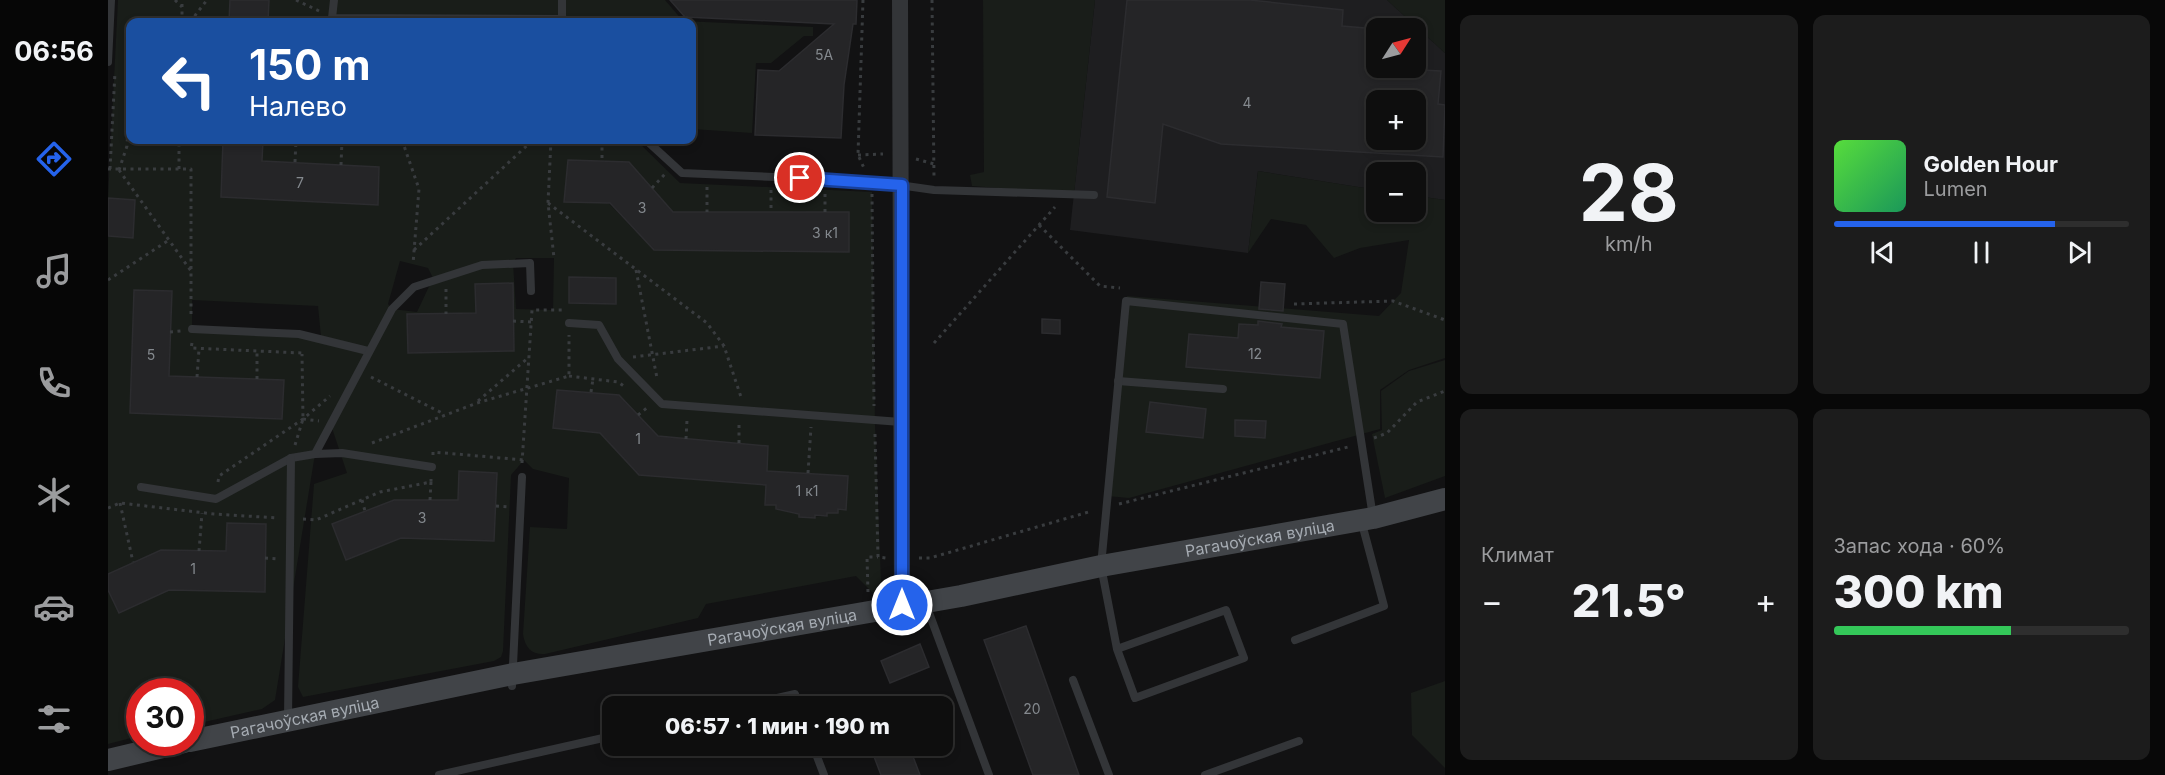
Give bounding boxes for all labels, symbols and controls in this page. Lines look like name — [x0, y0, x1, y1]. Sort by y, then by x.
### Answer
north arrow — [1366, 18, 1426, 78]
map controls — [1366, 18, 1426, 222]
text: 06:56 — [14, 35, 94, 68]
text: 150 m — [249, 39, 371, 90]
icon: left — [150, 42, 228, 120]
house number: 5А — [815, 46, 833, 63]
text: Налево — [249, 90, 347, 123]
button: + — [1366, 90, 1426, 150]
house number: 4 — [1242, 94, 1252, 111]
icon: directions — [33, 138, 75, 180]
text: 28 — [1579, 145, 1679, 240]
text: Golden Hour — [1924, 151, 2058, 177]
pin — [774, 152, 825, 203]
icon: arrive — [783, 161, 816, 194]
button: − — [1366, 162, 1426, 222]
house number: 7 — [296, 174, 304, 191]
text: Lumen — [1924, 177, 1988, 201]
house number: 3 — [638, 199, 646, 216]
house number: 3 к1 — [812, 224, 838, 241]
text: km/h — [1605, 232, 1653, 256]
icon: previous — [1866, 236, 1899, 269]
icon: pause — [1965, 236, 1998, 269]
icon: next — [2063, 236, 2096, 269]
icon: music — [33, 250, 75, 292]
house number: 12 — [1248, 345, 1262, 362]
house number: 5 — [147, 346, 155, 363]
icon: phone — [33, 362, 75, 404]
house number: 1 — [635, 430, 641, 447]
icon: climate — [33, 474, 75, 516]
house number: 1 к1 — [796, 482, 818, 499]
house number: 3 — [418, 509, 426, 526]
street label: Рагачоўская вуліца — [1183, 515, 1336, 561]
text: Запас хода · 60% — [1834, 534, 2005, 558]
text: Климат — [1481, 543, 1554, 567]
house number: 1 — [190, 560, 196, 577]
text: 300 km — [1834, 564, 2004, 619]
position arrow — [870, 573, 934, 637]
text: 21.5° — [1572, 573, 1686, 628]
text: − — [1481, 581, 1503, 621]
text: + — [1755, 581, 1777, 621]
icon: car — [33, 586, 75, 628]
street label: Рагачоўская вуліца — [706, 604, 858, 650]
speed limit sign: 30 — [126, 678, 204, 756]
street label: Рагачоўская вуліца — [228, 692, 381, 742]
icon: filters — [33, 698, 75, 740]
house number: 20 — [1023, 700, 1041, 717]
text: 06:57 · 1 мин · 190 m — [665, 713, 890, 739]

